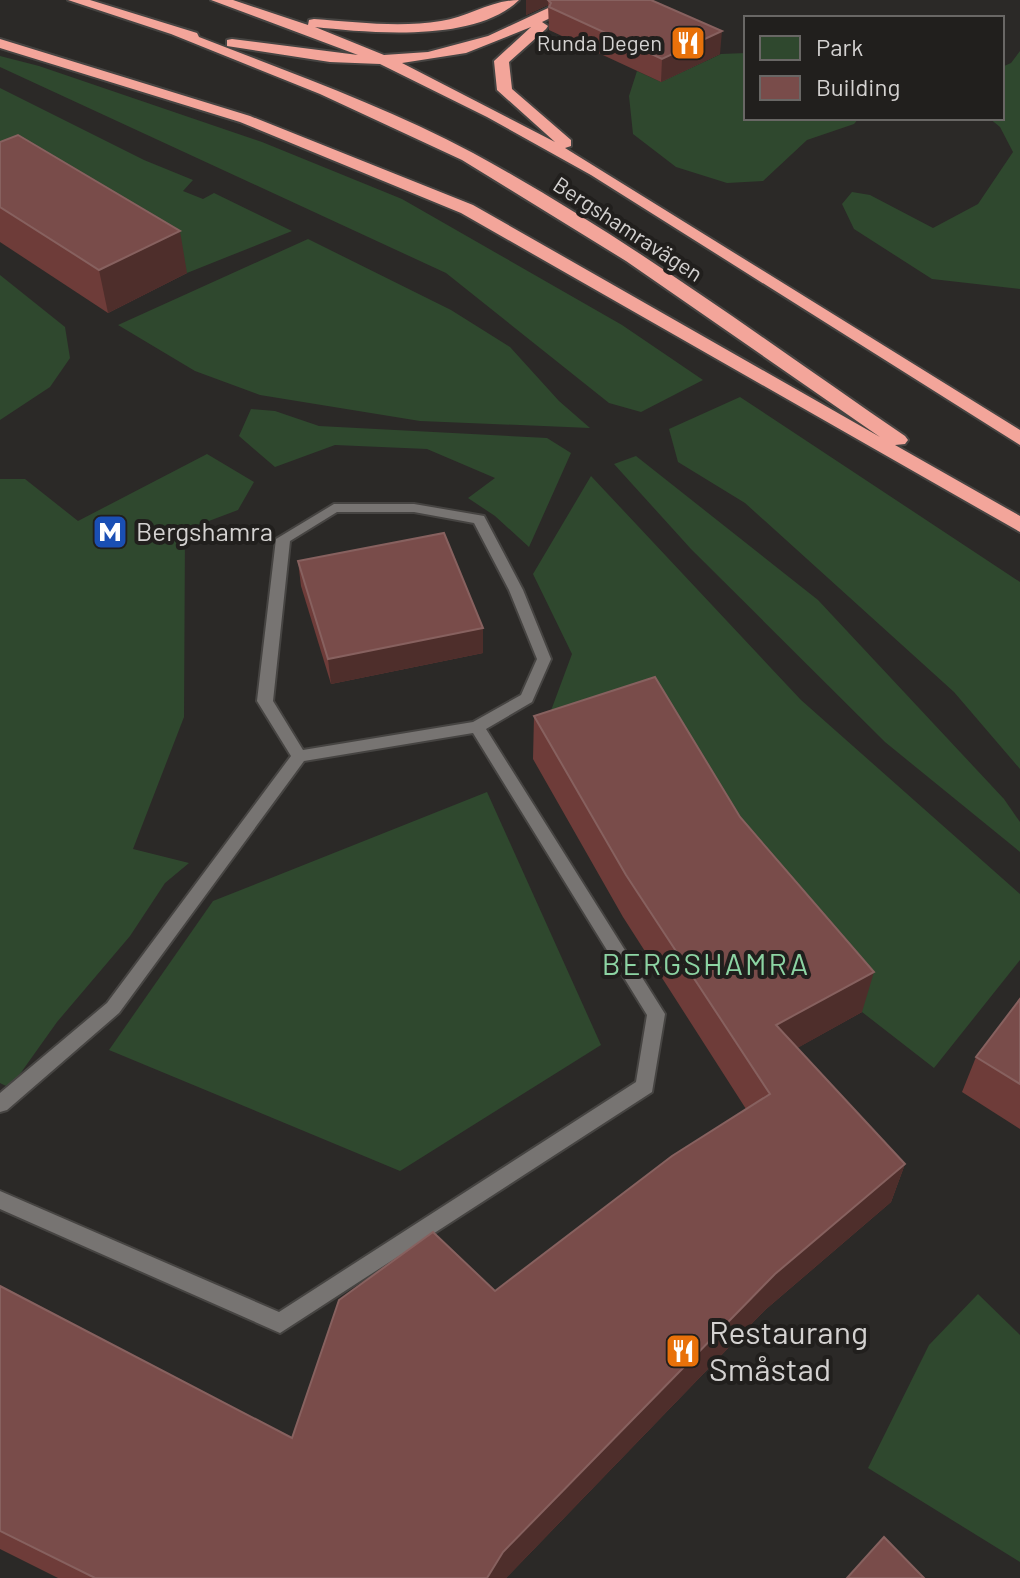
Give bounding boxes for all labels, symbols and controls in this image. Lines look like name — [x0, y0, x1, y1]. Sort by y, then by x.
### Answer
legend — [744, 16, 1004, 120]
restaurant icon: Runda Degen — [669, 24, 707, 62]
place label: Runda Degen — [537, 29, 662, 55]
text: Park — [816, 32, 863, 61]
text: Building — [816, 72, 900, 101]
street label: Bergshamravägen — [549, 170, 708, 286]
metro station icon: Bergshamra — [91, 513, 129, 551]
place label: Bergshamra — [136, 515, 273, 546]
district label: BERGSHAMRA — [602, 945, 810, 981]
place label: Restaurang Småstad — [709, 1312, 868, 1387]
restaurant icon: Restaurang Småstad — [664, 1332, 702, 1370]

